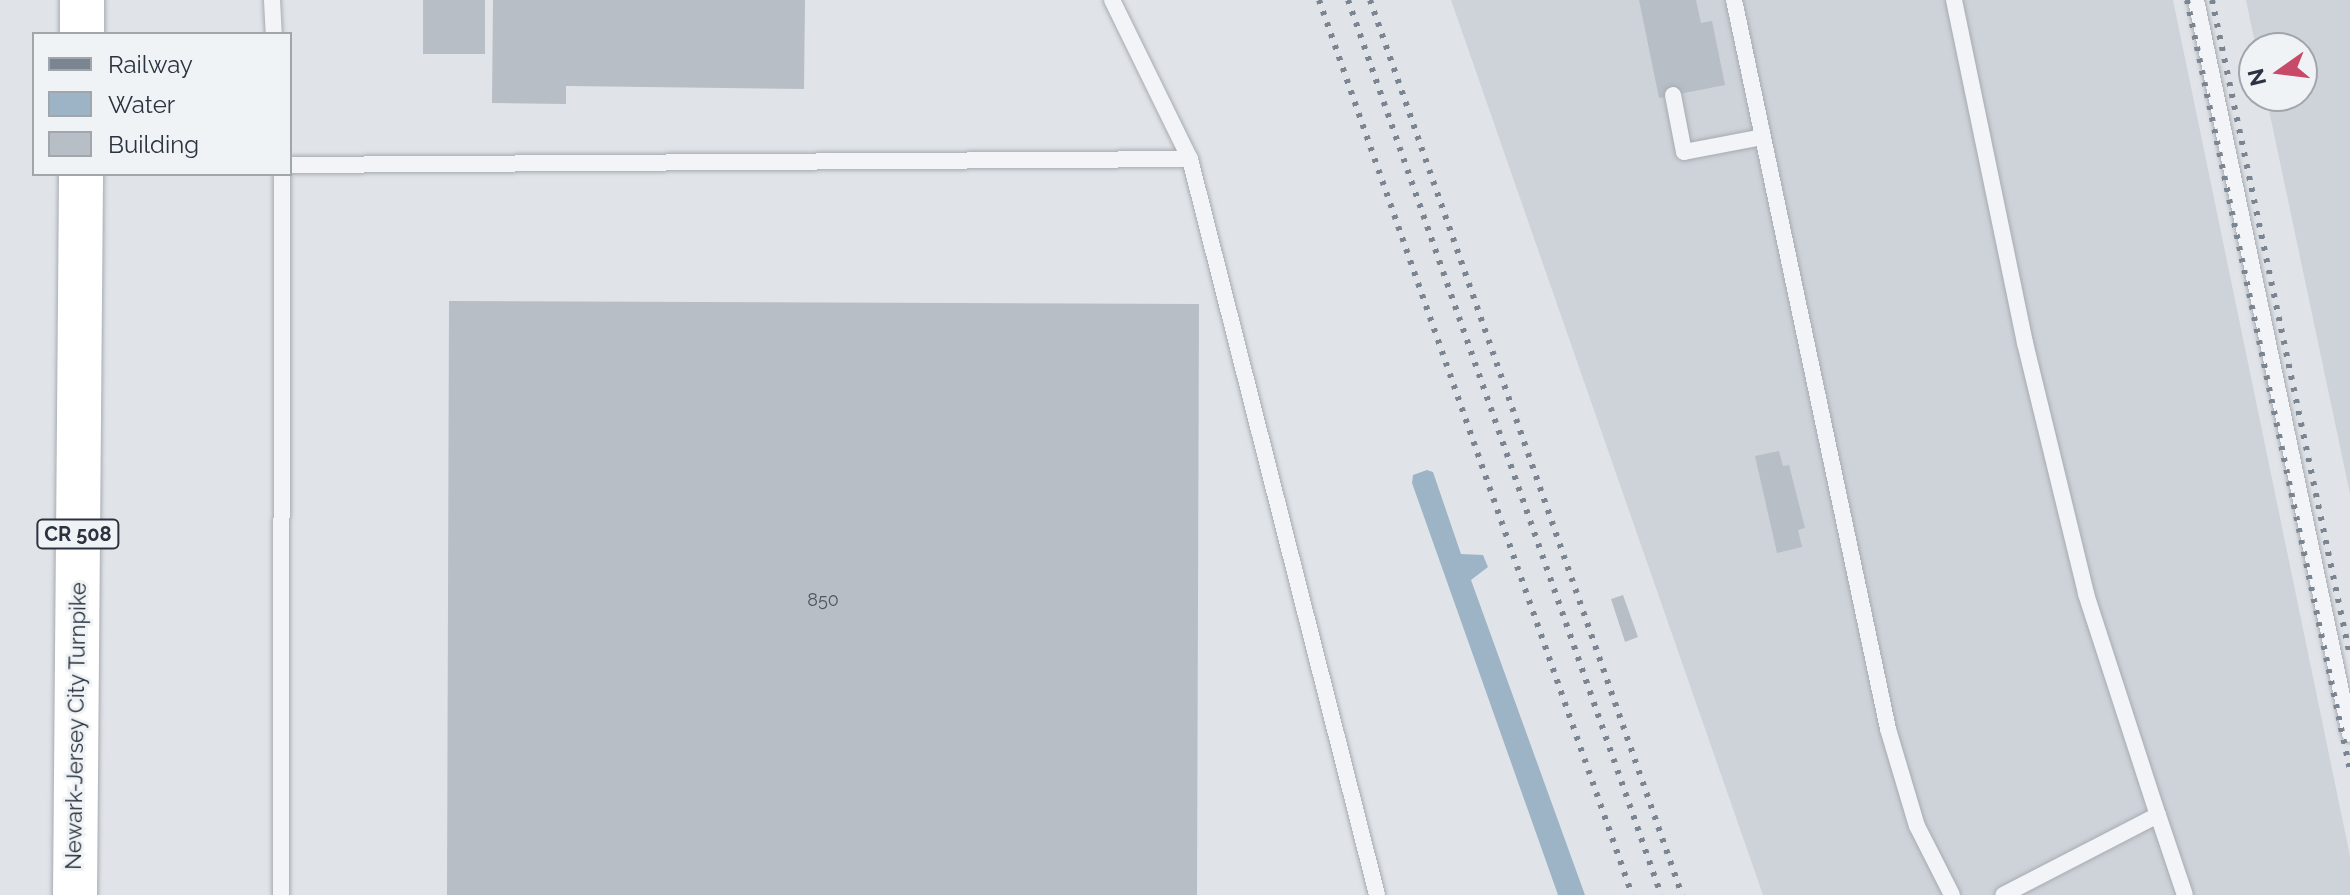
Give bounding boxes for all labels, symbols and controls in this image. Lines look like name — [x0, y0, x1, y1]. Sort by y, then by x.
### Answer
legend — [32, 32, 292, 176]
north arrow — [2238, 32, 2318, 112]
text: Railway — [108, 50, 193, 79]
text: N — [2242, 66, 2271, 89]
text: Water — [108, 90, 175, 119]
text: Building — [108, 130, 199, 159]
road number: CR 508 — [36, 518, 120, 550]
street label: Newark-Jersey City Turnpike — [60, 581, 92, 871]
house number: 850 — [807, 589, 839, 611]

